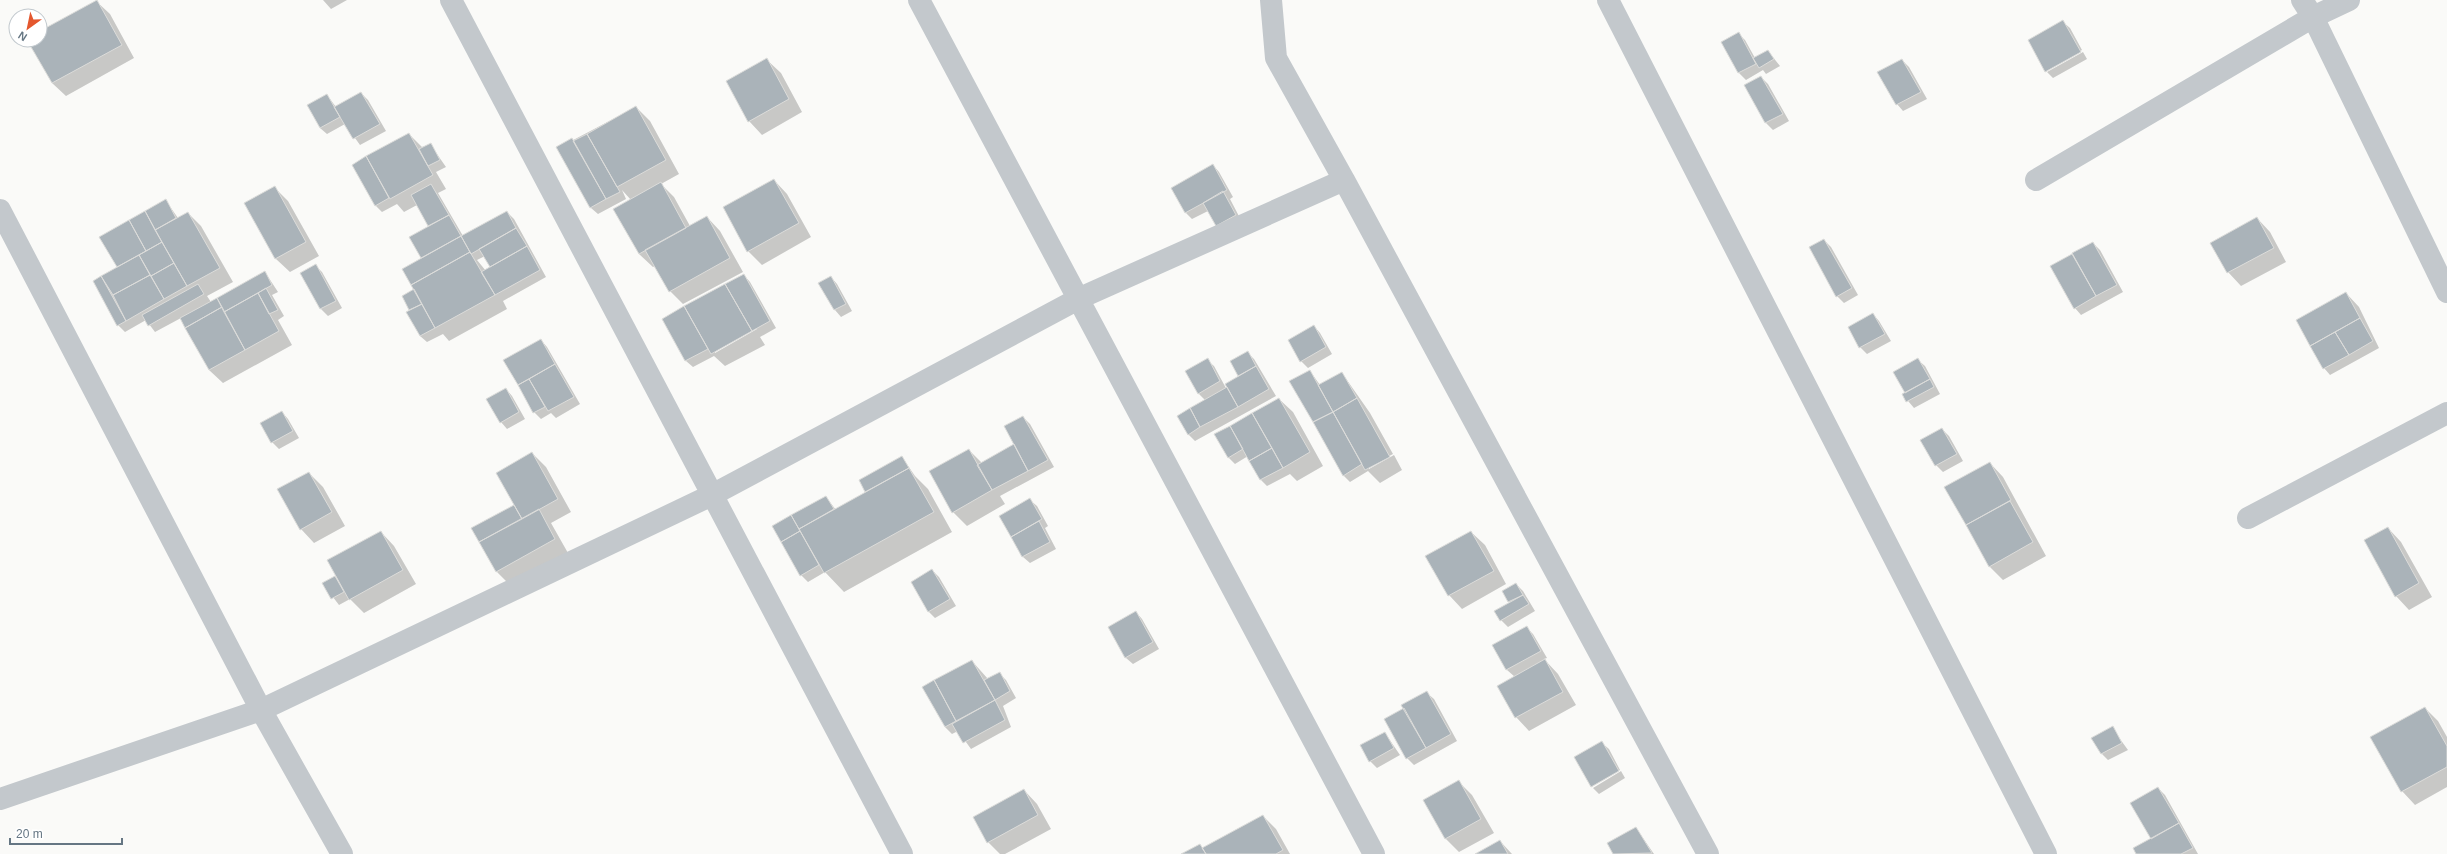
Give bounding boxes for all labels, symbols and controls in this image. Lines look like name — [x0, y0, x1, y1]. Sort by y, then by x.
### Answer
north arrow — [8, 8, 48, 48]
text: N — [16, 29, 29, 44]
scale bar — [10, 820, 122, 846]
text: 20 m — [16, 827, 43, 841]

